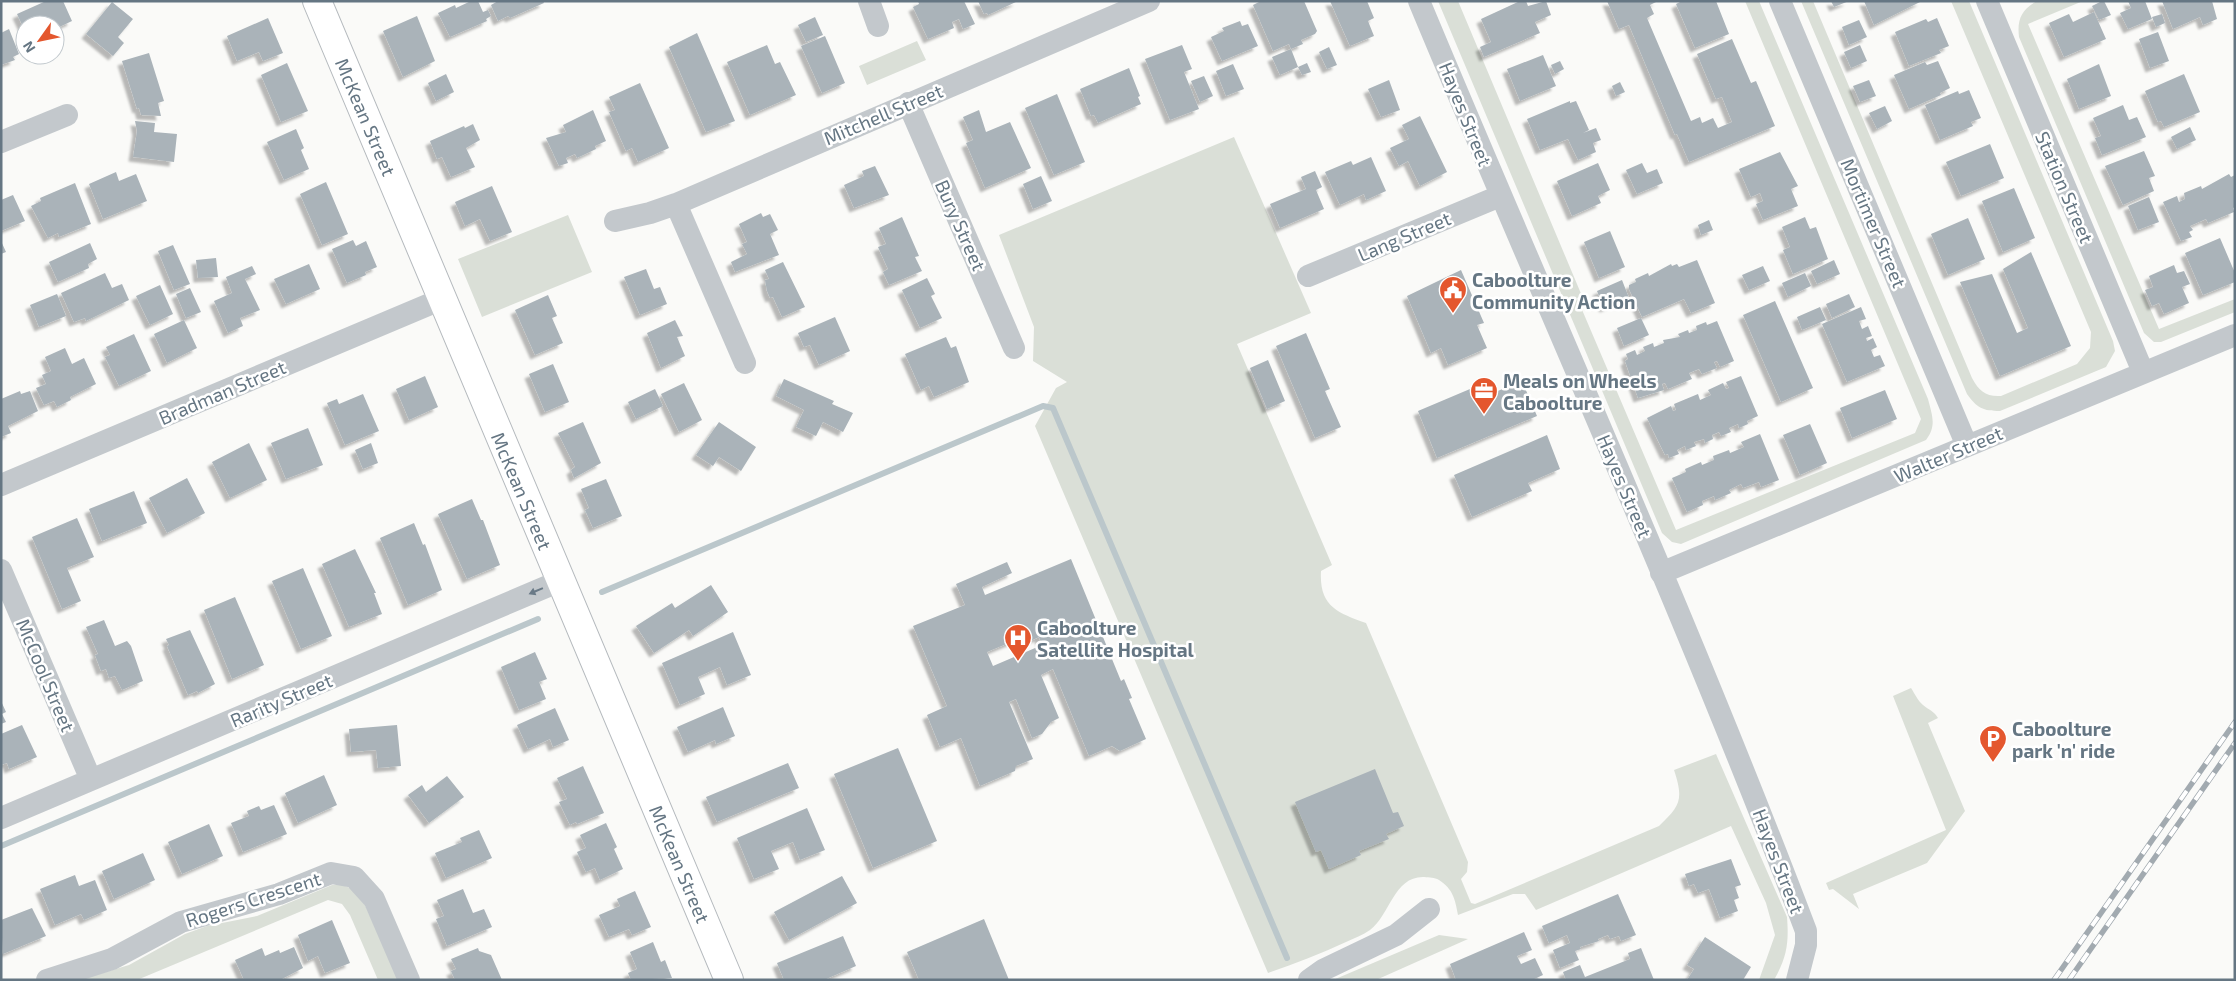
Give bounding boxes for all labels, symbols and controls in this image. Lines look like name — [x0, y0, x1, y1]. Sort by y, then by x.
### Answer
north arrow — [15, 15, 65, 65]
text: N — [19, 38, 39, 56]
street label: McKean Street — [331, 55, 401, 179]
street label: Hayes Street — [1435, 59, 1497, 169]
street label: Mitchell Street — [820, 79, 946, 149]
street label: Station Street — [2031, 128, 2099, 246]
street label: Mortimer Street — [1836, 155, 1912, 291]
street label: Bury Street — [931, 176, 991, 274]
street label: Lang Street — [1354, 206, 1454, 266]
place label: Caboolture Community Action — [1472, 268, 1635, 314]
public building icon: Caboolture Community Action — [1438, 275, 1468, 314]
street label: Bradman Street — [155, 355, 289, 429]
place label: Meals on Wheels Caboolture — [1503, 369, 1657, 414]
office icon: Meals on Wheels Caboolture — [1469, 376, 1499, 415]
street label: Walter Street — [1890, 421, 2006, 487]
street label: McKean Street — [487, 429, 557, 553]
street label: Hayes Street — [1593, 431, 1657, 541]
one-way arrow — [529, 588, 543, 596]
street label: McCool Street — [12, 615, 80, 735]
place label: Caboolture Satellite Hospital — [1037, 616, 1194, 661]
hospital icon: Caboolture Satellite Hospital — [1003, 623, 1033, 662]
street label: Rarity Street — [227, 668, 335, 732]
place label: Caboolture park 'n' ride — [2012, 717, 2116, 762]
parking icon: Caboolture park 'n' ride — [1978, 724, 2008, 763]
street label: McKean Street — [645, 802, 715, 926]
street label: Hayes Street — [1749, 806, 1809, 916]
street label: Rogers Crescent — [183, 866, 323, 932]

